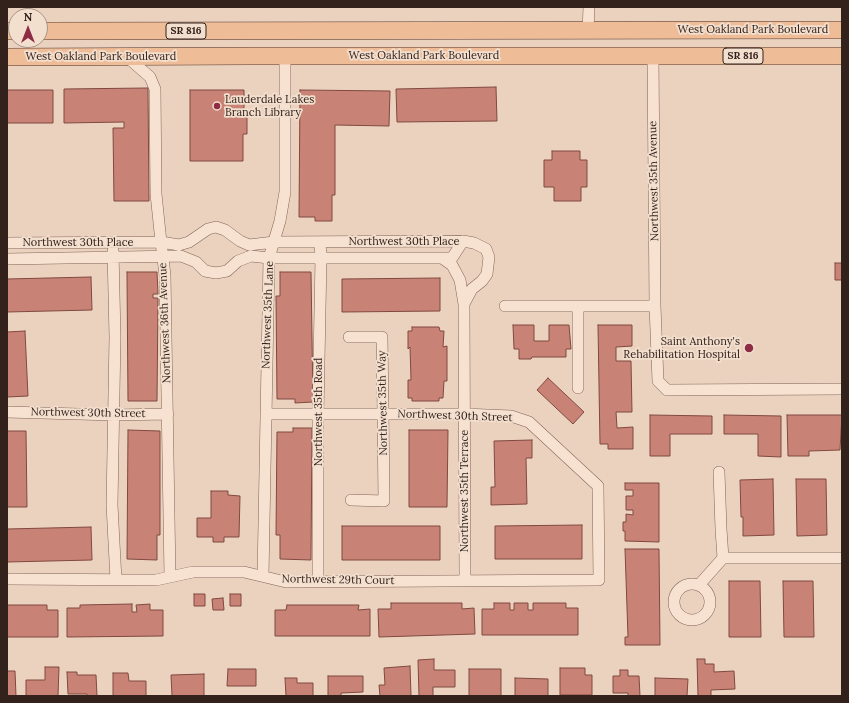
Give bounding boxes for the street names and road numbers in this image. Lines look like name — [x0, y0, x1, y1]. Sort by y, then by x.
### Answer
road number: SR 816 — [166, 23, 206, 39]
street label: West Oakland Park Boulevard — [678, 23, 828, 37]
road number: SR 816 — [723, 48, 763, 64]
street label: West Oakland Park Boulevard — [349, 49, 499, 63]
street label: West Oakland Park Boulevard — [26, 50, 176, 64]
street label: Northwest 35th Avenue — [646, 121, 662, 241]
street label: Northwest 30th Place — [349, 235, 459, 249]
street label: Northwest 30th Place — [23, 236, 133, 250]
street label: Northwest 35th Lane — [260, 261, 276, 369]
street label: Northwest 36th Avenue — [156, 262, 174, 384]
street label: Northwest 35th Way — [375, 350, 391, 456]
street label: Northwest 35th Road — [312, 358, 326, 466]
street label: Northwest 30th Street — [30, 405, 146, 421]
street label: Northwest 30th Street — [397, 407, 513, 425]
street label: Northwest 35th Terrace — [458, 430, 472, 552]
street label: Northwest 29th Court — [281, 572, 395, 588]

